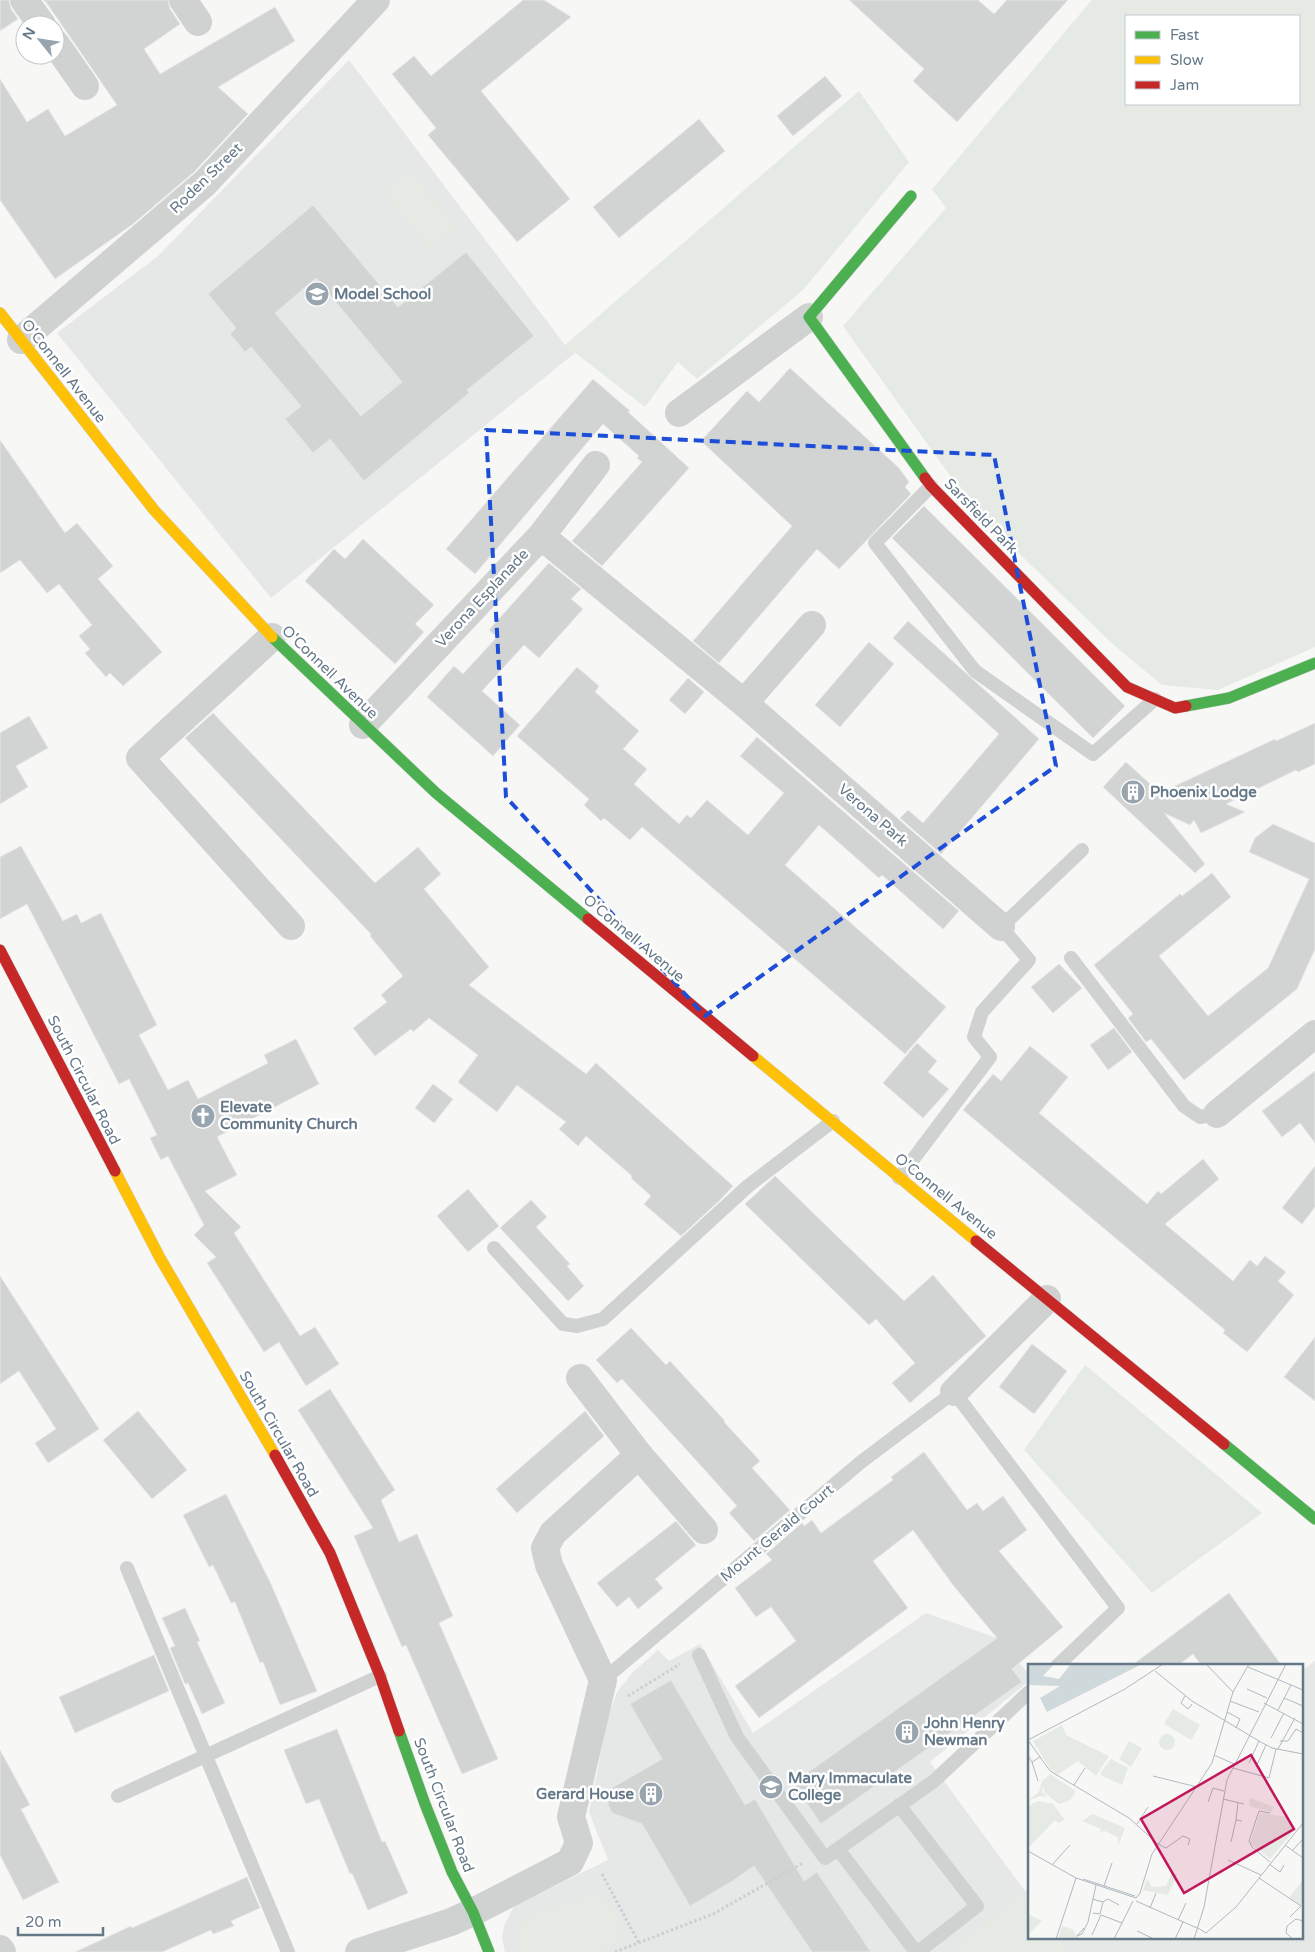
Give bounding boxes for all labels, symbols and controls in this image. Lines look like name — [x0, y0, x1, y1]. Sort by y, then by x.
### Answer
north arrow — [15, 15, 65, 65]
legend — [1125, 15, 1300, 105]
text: N — [19, 25, 39, 43]
text: Fast — [1170, 26, 1200, 44]
text: Slow — [1170, 51, 1204, 69]
text: Jam — [1170, 76, 1199, 94]
street label: Roden Street — [166, 139, 246, 217]
school or university icon: Model School — [304, 281, 330, 307]
place label: Model School — [334, 285, 431, 303]
street label: O'Connell Avenue — [18, 316, 110, 426]
street label: Sarsfield Park — [941, 475, 1021, 557]
street label: Verona Esplanade — [432, 545, 532, 651]
street label: O'Connell Avenue — [278, 622, 382, 722]
building icon: Phoenix Lodge — [1120, 779, 1146, 805]
street label: Verona Park — [835, 780, 911, 850]
place label: Phoenix Lodge — [1150, 783, 1257, 802]
street label: O'Connell Avenue — [580, 890, 688, 986]
street label: South Circular Road — [44, 1012, 124, 1148]
place label: Elevate Community Church — [220, 1098, 358, 1134]
church icon: Elevate Community Church — [190, 1103, 216, 1129]
street label: O'Connell Avenue — [891, 1149, 1001, 1243]
street label: South Circular Road — [236, 1368, 322, 1500]
street label: Mount Gerald Court — [717, 1480, 837, 1586]
inset map — [1028, 1664, 1302, 1940]
place label: John Henry Newman — [923, 1714, 1005, 1749]
building icon: John Henry Newman — [894, 1719, 920, 1745]
street label: South Circular Road — [410, 1735, 478, 1875]
place label: Mary Immaculate College — [788, 1769, 912, 1805]
school or university icon: Mary Immaculate College — [758, 1774, 784, 1800]
building icon: Gerard House — [638, 1781, 664, 1807]
place label: Gerard House — [536, 1785, 635, 1803]
scale bar — [18, 1904, 102, 1936]
text: 20 m — [25, 1913, 62, 1931]

